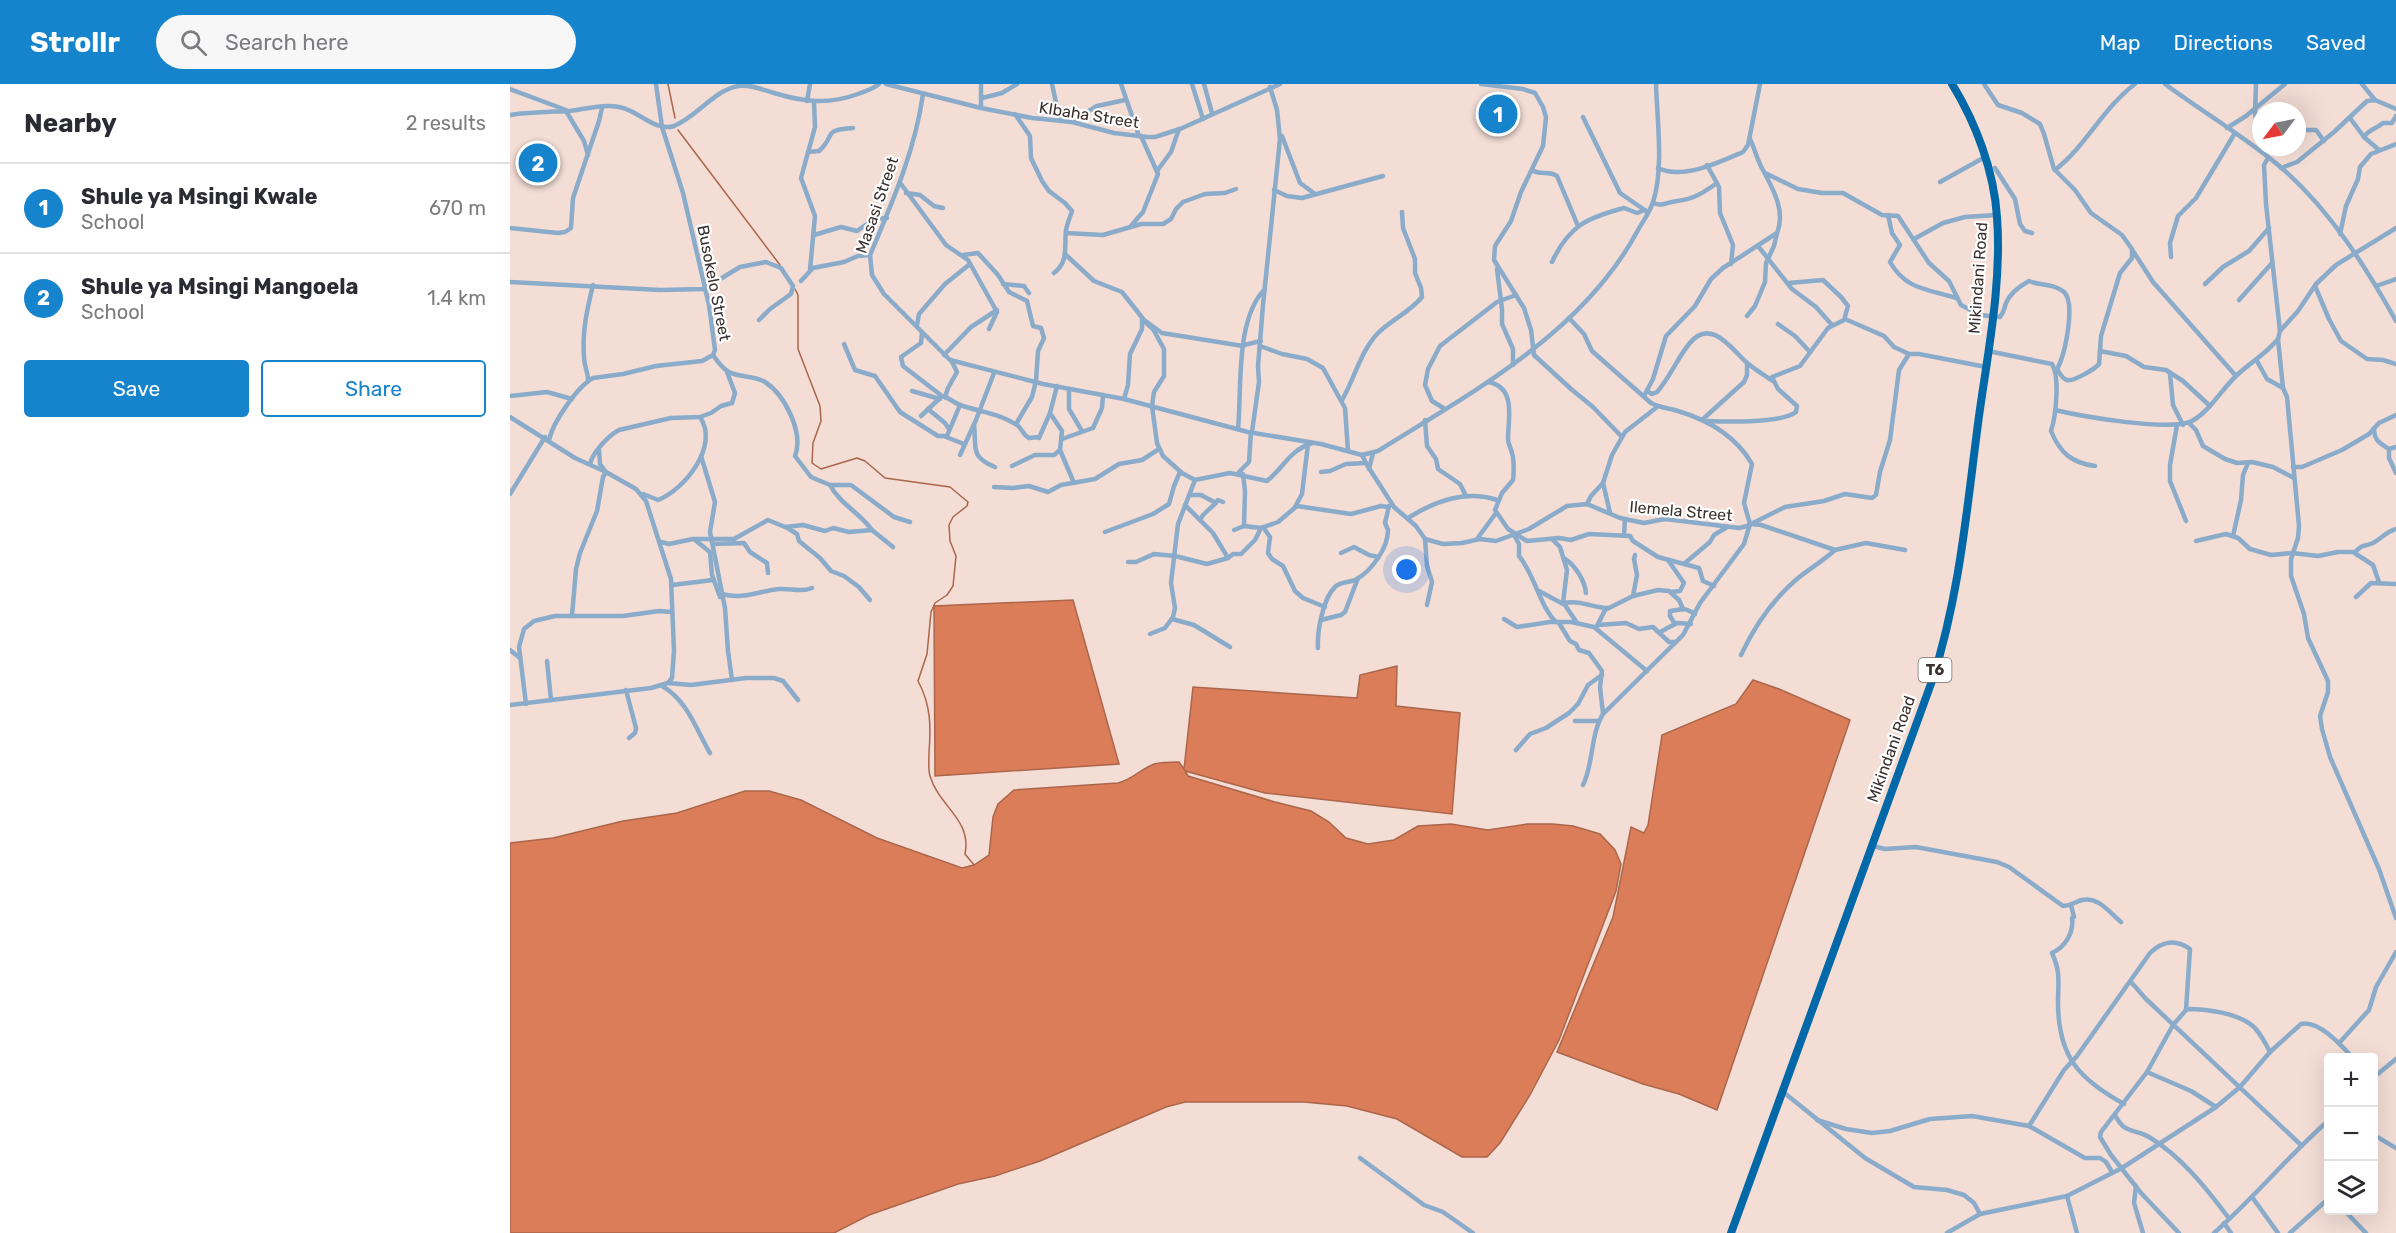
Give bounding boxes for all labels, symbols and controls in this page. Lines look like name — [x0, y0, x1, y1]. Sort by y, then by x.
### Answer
search box — [156, 15, 576, 69]
text: Strollr — [30, 26, 120, 59]
icon: search — [177, 26, 210, 59]
text: Search here — [225, 29, 348, 56]
text: Map — [2100, 30, 2141, 55]
text: Directions — [2174, 30, 2273, 55]
text: Saved — [2306, 30, 2366, 55]
pin: 1 — [1478, 92, 1518, 136]
street label: KIbaha Street — [1038, 98, 1140, 132]
north arrow — [2252, 102, 2306, 156]
text: Nearby — [24, 108, 117, 139]
text: 2 results — [406, 111, 486, 135]
pin: 2 — [519, 140, 558, 185]
street label: Masasi Street — [852, 154, 902, 256]
text: Shule ya Msingi Kwale — [81, 183, 318, 210]
text: 1 — [39, 196, 48, 220]
text: 670 m — [429, 196, 486, 220]
text: School — [81, 210, 144, 234]
street label: Mikindani Road — [1965, 221, 1991, 335]
street label: Busokelo Street — [693, 223, 735, 343]
text: Shule ya Msingi Mangoela — [81, 273, 359, 300]
text: 2 — [37, 286, 50, 310]
text: 1.4 km — [427, 286, 486, 310]
text: School — [81, 300, 144, 324]
button: Save — [24, 360, 249, 417]
button: Share — [261, 360, 486, 417]
street label: Ilemela Street — [1629, 497, 1733, 525]
your location — [1392, 555, 1421, 584]
road number: T6 — [1918, 658, 1952, 682]
street label: Mikindani Road — [1863, 693, 1919, 805]
map controls — [2324, 1053, 2378, 1215]
button: + — [2324, 1053, 2378, 1107]
button: − — [2324, 1107, 2378, 1161]
button: layers — [2324, 1161, 2378, 1215]

